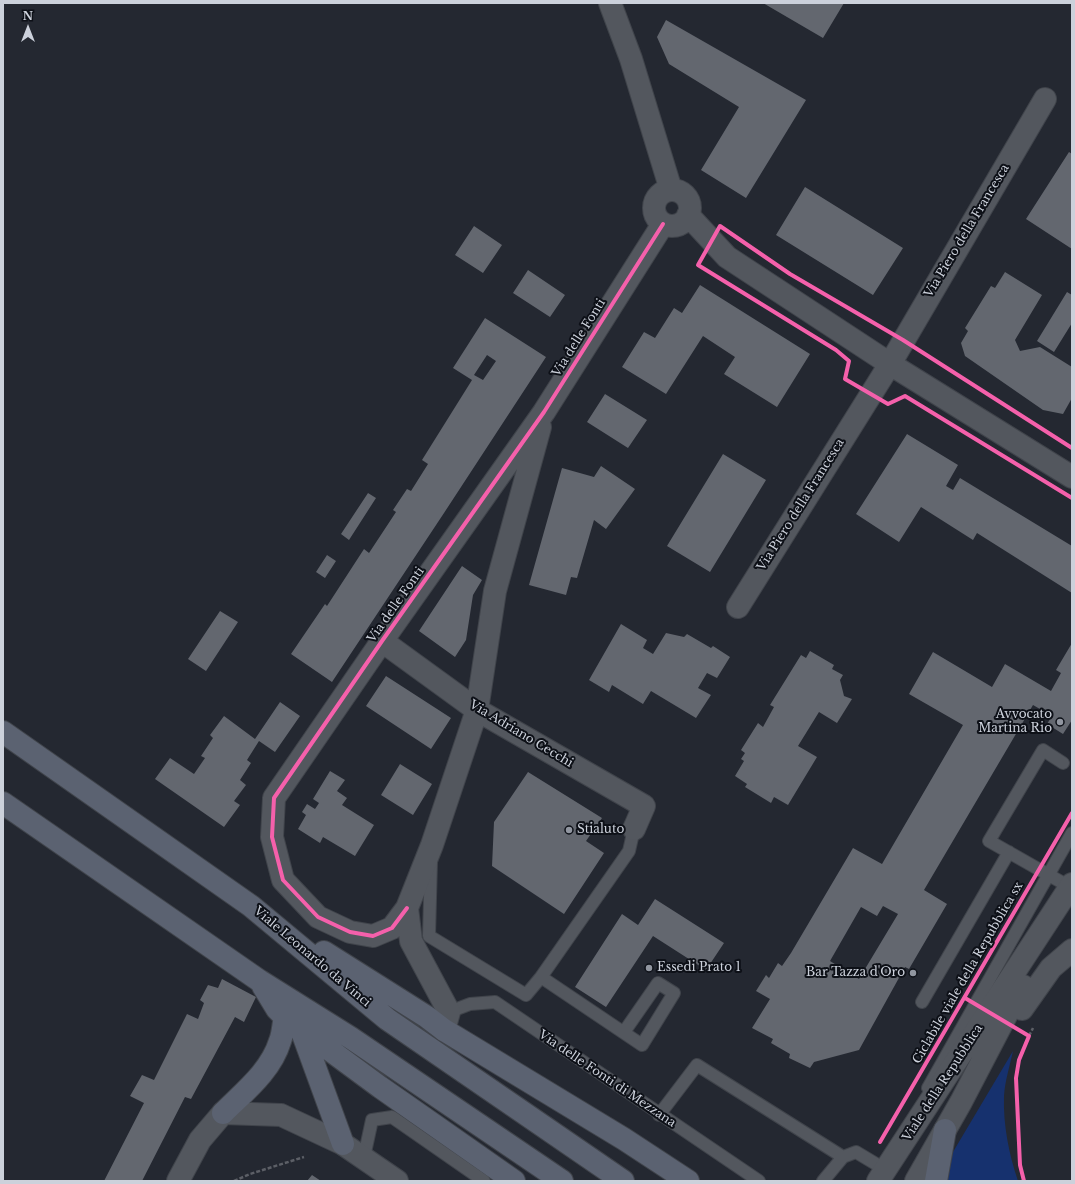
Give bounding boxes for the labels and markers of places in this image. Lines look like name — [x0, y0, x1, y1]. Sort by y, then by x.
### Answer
place label: Avvocato Martina Rio — [978, 708, 1052, 736]
marker: Avvocato Martina Rio — [1055, 717, 1065, 727]
place label: Stialuto — [577, 823, 624, 837]
marker: Stialuto — [564, 825, 574, 835]
place label: Essedi Prato 1 — [657, 961, 741, 975]
marker: Essedi Prato 1 — [644, 963, 654, 973]
place label: Bar Tazza d'Oro — [806, 966, 905, 980]
marker: Bar Tazza d'Oro — [908, 968, 918, 978]

